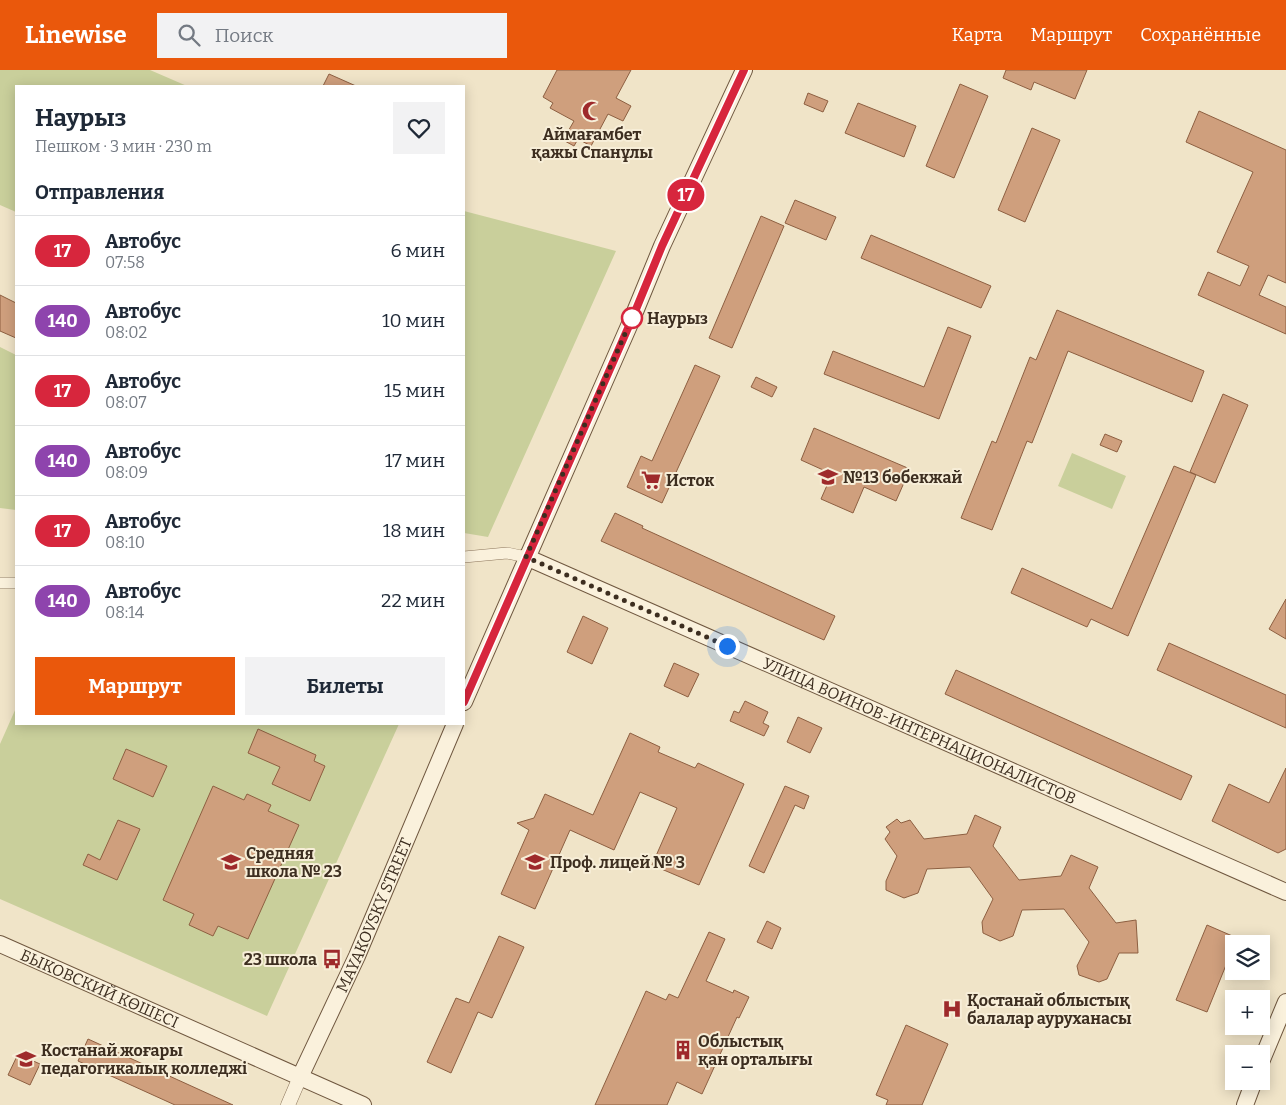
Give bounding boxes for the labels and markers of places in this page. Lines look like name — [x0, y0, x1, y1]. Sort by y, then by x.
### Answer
mosque icon: Аймағамбет қажы Спанұлы — [581, 100, 603, 122]
place label: Аймағамбет қажы Спанұлы — [531, 125, 653, 162]
marker: Наурыз — [621, 307, 643, 329]
place label: Наурыз — [647, 309, 708, 328]
school or university icon: №13 бөбекжай — [817, 466, 839, 488]
place label: №13 бөбекжай — [843, 468, 962, 487]
supermarket icon: Исток — [640, 469, 662, 491]
place label: Исток — [666, 471, 715, 490]
place label: Средняя школа № 23 — [246, 844, 342, 881]
school or university icon: Средняя школа № 23 — [220, 851, 242, 873]
school or university icon: Проф. лицей № 3 — [524, 851, 546, 873]
place label: Проф. лицей № 3 — [550, 853, 685, 872]
bus stop icon: 23 школа — [321, 948, 343, 970]
place label: 23 школа — [244, 950, 317, 969]
place label: Қостанай облыстық балалар ауруханасы — [967, 991, 1132, 1028]
hospital icon: Қостанай облыстық балалар ауруханасы — [941, 998, 963, 1020]
place label: Облыстық қан орталығы — [698, 1032, 813, 1069]
building icon: Облыстық қан орталығы — [672, 1039, 694, 1061]
place label: Костанай жоғары педагогикалық колледжі — [41, 1041, 247, 1078]
school or university icon: Костанай жоғары педагогикалық колледжі — [15, 1048, 37, 1070]

